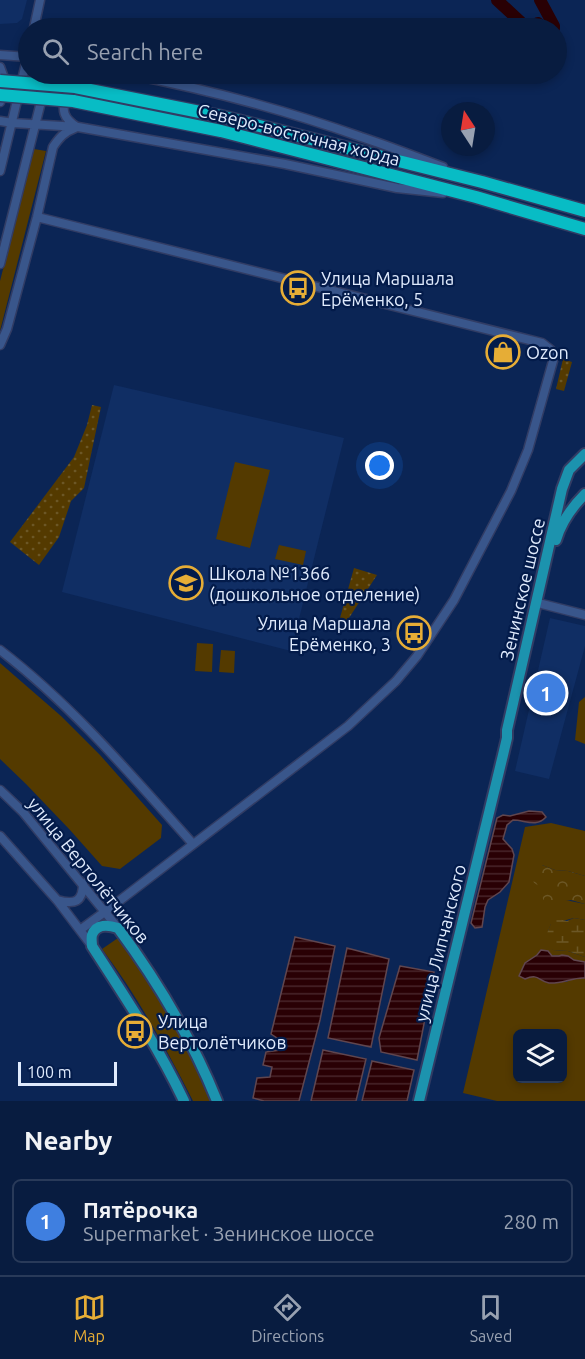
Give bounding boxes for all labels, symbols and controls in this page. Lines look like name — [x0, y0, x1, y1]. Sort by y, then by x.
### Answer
search box — [18, 18, 567, 84]
icon: search — [39, 35, 72, 68]
text: Search here — [87, 39, 203, 64]
street label: Северо-восточная хорда — [196, 99, 402, 169]
north arrow — [441, 102, 495, 156]
place label: Улица Маршала Ерёменко, 5 — [321, 268, 454, 309]
bus stop icon: Улица Маршала Ерёменко, 5 — [280, 270, 316, 306]
shop icon: Ozon — [485, 334, 521, 370]
place label: Ozon — [526, 342, 569, 362]
your location — [365, 451, 394, 480]
street label: Зенинское шоссе — [496, 516, 548, 662]
place label: Школа №1366 (дошкольное отделение) — [209, 563, 420, 605]
school or university icon: Школа №1366 (дошкольное отделение) — [168, 565, 204, 601]
place label: Улица Маршала Ерёменко, 3 — [258, 613, 391, 654]
bus stop icon: Улица Маршала Ерёменко, 3 — [396, 615, 432, 651]
pin: 1 — [526, 670, 566, 716]
street label: улица Вертолётчиков — [24, 793, 154, 947]
street label: улица Липчанского — [411, 862, 469, 1024]
place label: Улица Вертолётчиков — [158, 1011, 286, 1052]
bus stop icon: Улица Вертолётчиков — [117, 1013, 153, 1049]
map controls — [513, 1029, 567, 1083]
button: layers — [513, 1029, 567, 1083]
scale bar — [18, 1059, 117, 1086]
text: 100 m — [27, 1063, 72, 1081]
text: Nearby — [24, 1126, 112, 1155]
text: Пятёрочка — [83, 1197, 198, 1222]
text: 1 — [40, 1210, 51, 1233]
text: 280 m — [503, 1210, 559, 1233]
text: Supermarket · Зенинское шоссе — [83, 1222, 375, 1245]
tab: Map — [73, 1291, 106, 1345]
tab: Directions — [251, 1291, 324, 1345]
tab: Saved — [470, 1291, 512, 1345]

